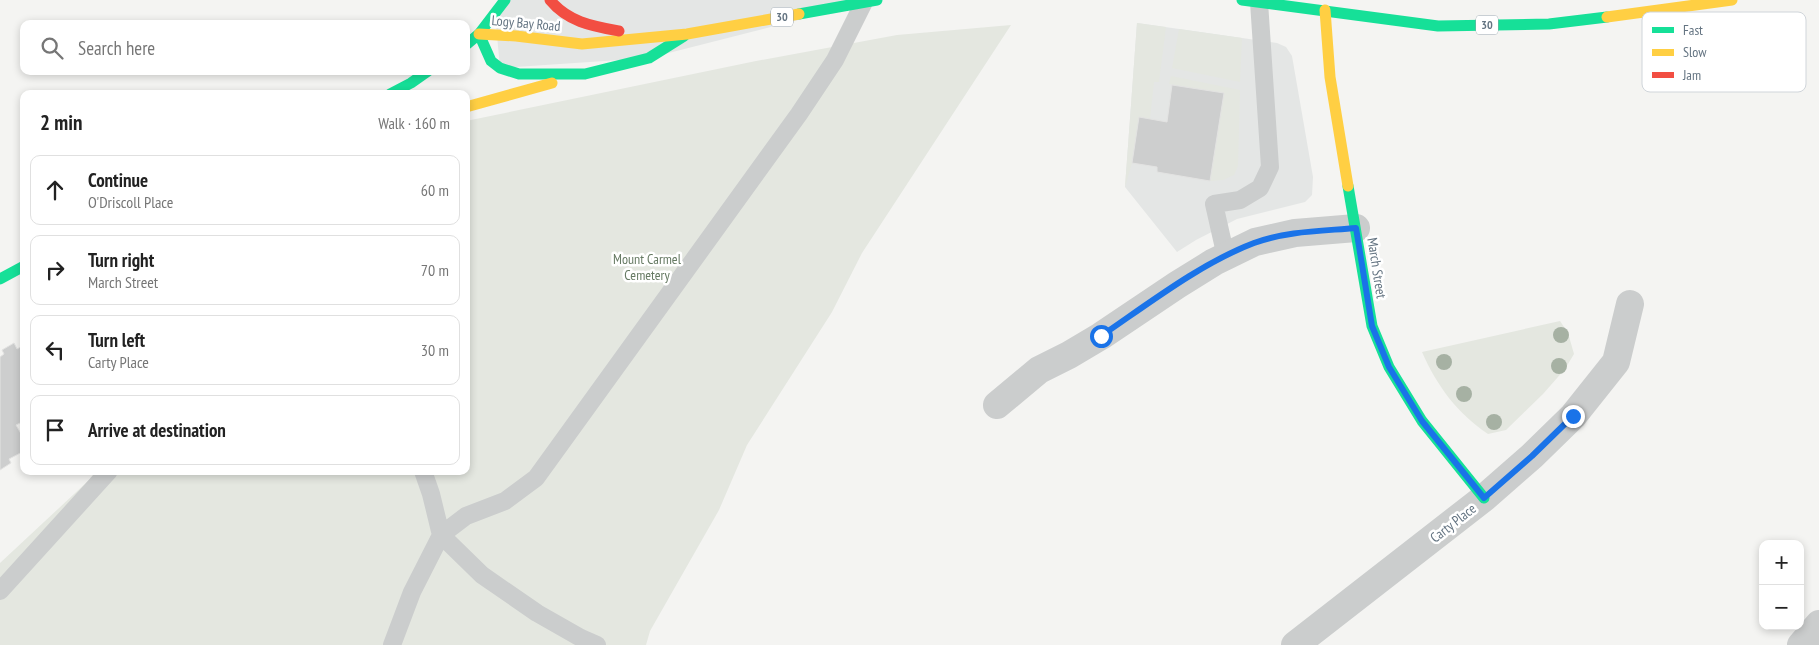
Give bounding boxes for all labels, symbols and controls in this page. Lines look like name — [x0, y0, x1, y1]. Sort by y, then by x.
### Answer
road number: 30 — [771, 8, 793, 26]
street label: Logy Bay Road — [491, 11, 561, 35]
legend — [1642, 12, 1806, 92]
road number: 30 — [1476, 16, 1498, 34]
search box — [20, 20, 470, 75]
text: Fast — [1683, 21, 1703, 39]
icon: search — [38, 34, 66, 62]
text: Search here — [78, 36, 155, 60]
text: Slow — [1683, 43, 1707, 61]
text: Jam — [1682, 66, 1701, 84]
text: 2 min — [40, 109, 82, 136]
text: Walk · 160 m — [378, 113, 450, 133]
text: Continue — [88, 168, 148, 192]
icon: ahead — [41, 176, 69, 204]
text: 60 m — [421, 180, 449, 200]
text: O'Driscoll Place — [88, 192, 173, 212]
street label: March Street — [1363, 236, 1391, 300]
text: Turn right — [88, 248, 154, 272]
park label: Mount Carmel Cemetery — [613, 250, 682, 284]
icon: right — [41, 256, 69, 284]
text: 70 m — [421, 260, 449, 280]
text: March Street — [88, 272, 158, 292]
route start — [1090, 325, 1113, 348]
text: Turn left — [88, 328, 145, 352]
icon: left — [41, 336, 69, 364]
text: 30 m — [421, 340, 449, 360]
text: Carty Place — [88, 352, 149, 372]
route end — [1562, 405, 1585, 428]
icon: arrive — [41, 416, 69, 444]
text: Arrive at destination — [88, 418, 226, 442]
street label: Carty Place — [1426, 499, 1480, 547]
map controls — [1759, 540, 1804, 630]
button: + — [1759, 540, 1804, 585]
button: − — [1759, 585, 1804, 630]

